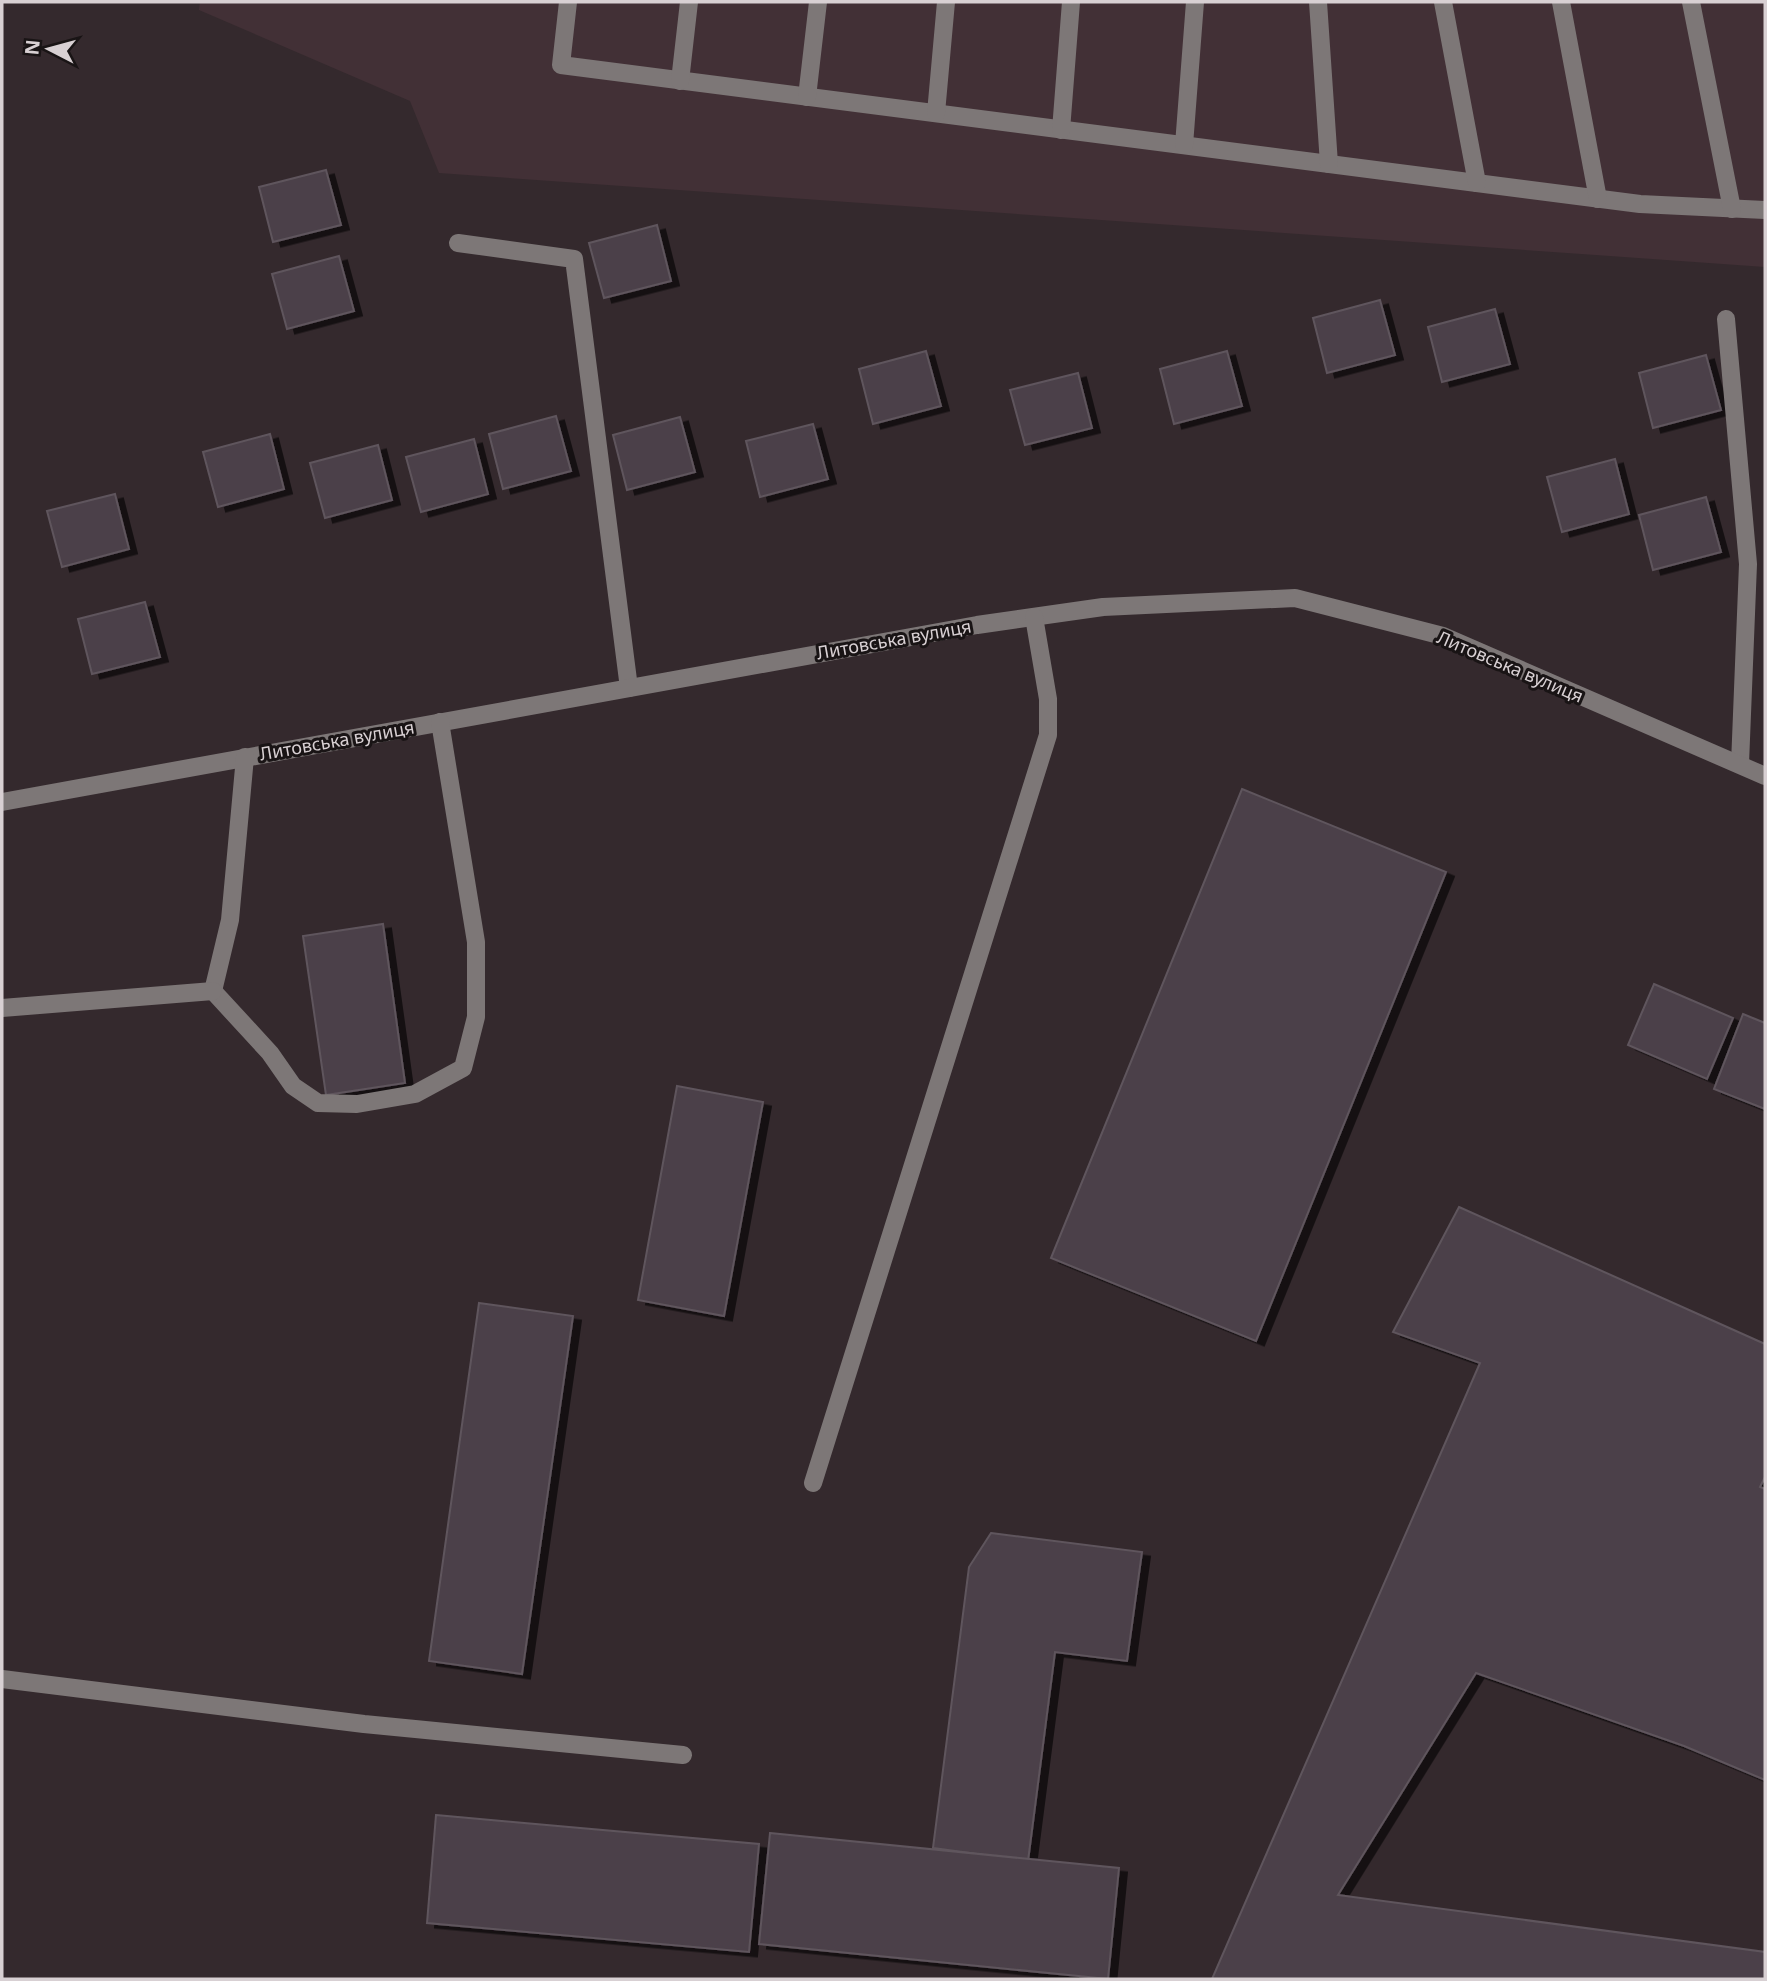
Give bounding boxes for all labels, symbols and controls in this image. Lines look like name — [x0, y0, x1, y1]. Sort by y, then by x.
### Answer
north arrow — [14, 14, 84, 84]
text: N — [18, 38, 46, 56]
street label: Литовська вулиця — [815, 614, 973, 664]
street label: Литовська вулиця — [1434, 624, 1587, 708]
street label: Литовська вулиця — [258, 715, 416, 765]

